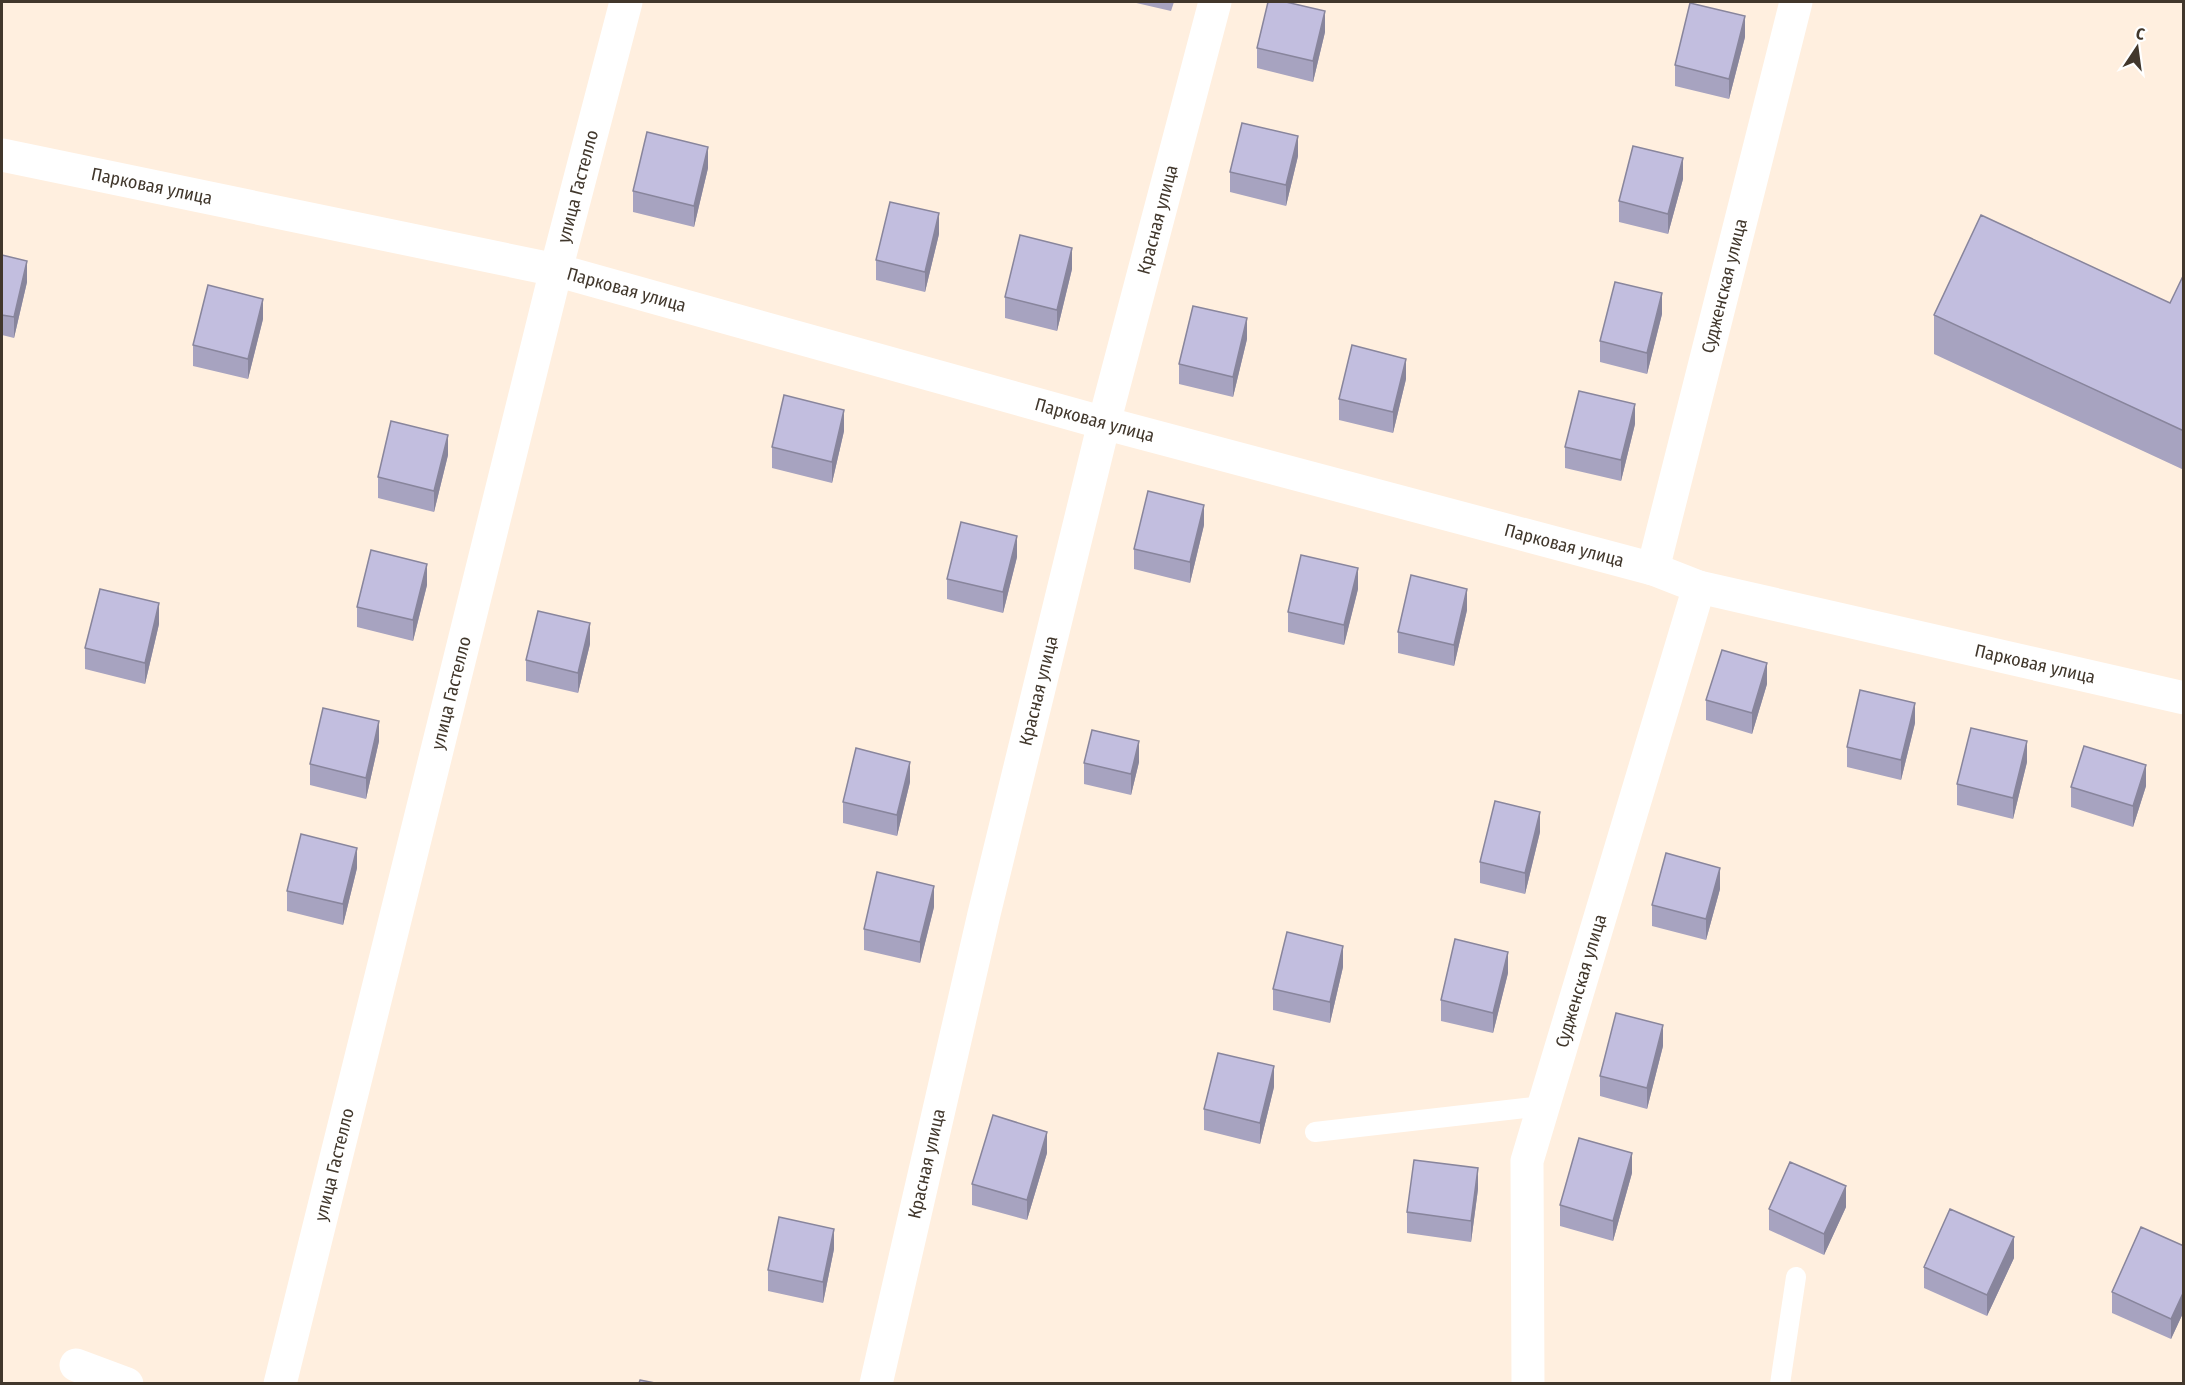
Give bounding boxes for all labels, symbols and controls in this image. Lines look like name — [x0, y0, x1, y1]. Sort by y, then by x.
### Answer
north arrow — [2107, 18, 2167, 78]
text: С — [2134, 24, 2147, 44]
street label: улица Гастелло — [553, 128, 603, 245]
street label: Красная улица — [1133, 162, 1183, 277]
street label: Парковая улица — [89, 163, 214, 209]
street label: Судженская улица — [1697, 216, 1752, 356]
street label: Парковая улица — [564, 263, 689, 317]
street label: Парковая улица — [1032, 393, 1157, 447]
street label: Парковая улица — [1502, 519, 1627, 572]
street label: Красная улица — [1015, 633, 1063, 748]
street label: улица Гастелло — [427, 634, 476, 752]
street label: Парковая улица — [1973, 639, 2098, 688]
street label: Судженская улица — [1551, 911, 1611, 1050]
street label: улица Гастелло — [310, 1106, 359, 1224]
street label: Красная улица — [903, 1106, 950, 1221]

